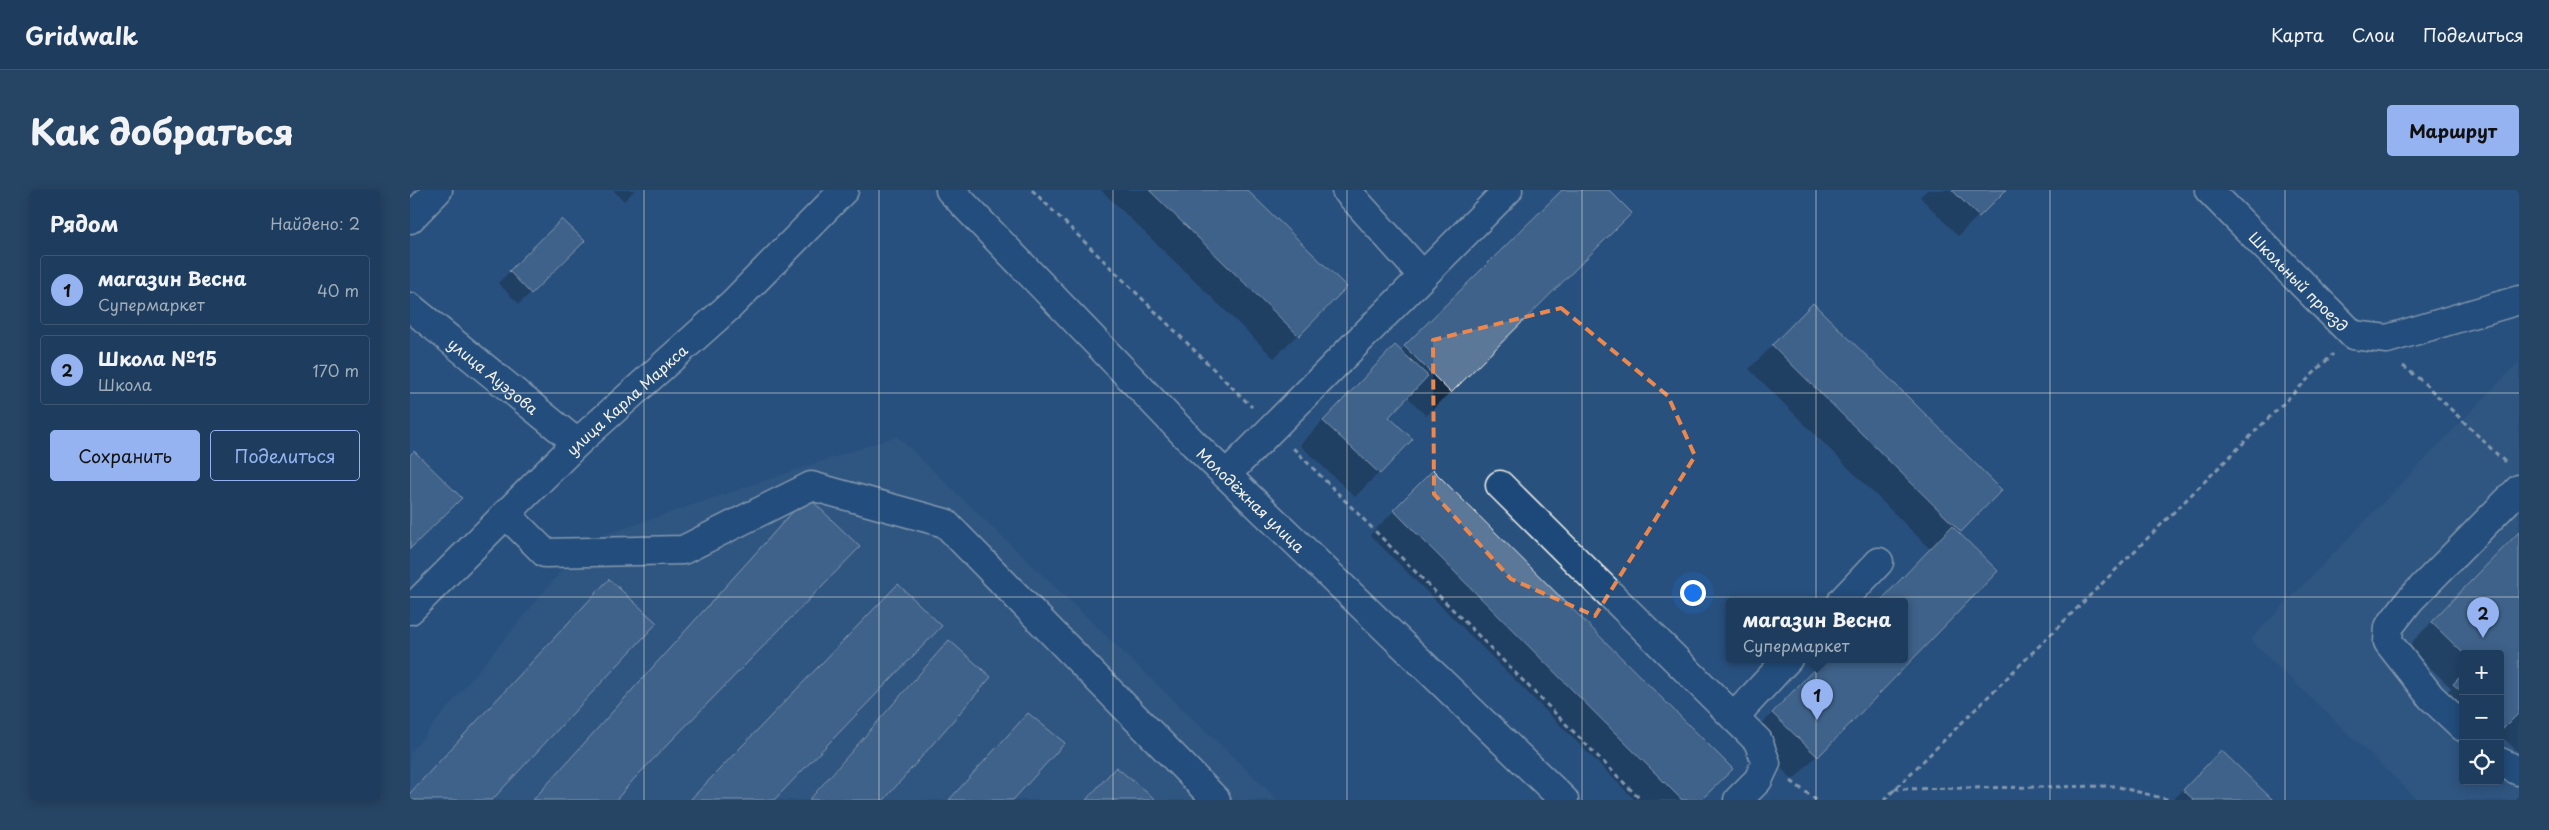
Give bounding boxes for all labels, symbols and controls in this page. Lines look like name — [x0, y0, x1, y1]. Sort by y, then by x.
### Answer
text: Gridwalk — [25, 17, 138, 53]
text: Карта — [2271, 21, 2324, 48]
text: Слои — [2352, 21, 2395, 48]
text: Поделиться — [2423, 21, 2524, 48]
text: Как добраться — [30, 104, 294, 157]
button: Маршрут — [2387, 105, 2519, 156]
text: Рядом — [50, 207, 118, 239]
text: Найдено: 2 — [270, 211, 360, 235]
street label: Школьный проезд — [2244, 226, 2354, 336]
text: магазин Весна — [98, 264, 247, 292]
text: 1 — [63, 278, 71, 302]
text: 40 m — [317, 278, 359, 302]
text: Супермаркет — [98, 292, 205, 316]
street label: улица Ауэзова — [444, 331, 544, 419]
street label: улица Карла Маркса — [560, 338, 692, 460]
text: Школа №15 — [98, 344, 217, 372]
text: 2 — [61, 358, 73, 382]
text: 170 m — [313, 358, 359, 382]
text: Школа — [98, 372, 152, 396]
button: Сохранить — [50, 430, 200, 481]
button: Поделиться — [210, 430, 360, 481]
street label: Молодёжная улица — [1192, 442, 1311, 557]
your location — [1680, 580, 1706, 606]
pin: 2 — [2467, 597, 2499, 638]
popup — [1726, 598, 1908, 663]
text: магазин Весна — [1743, 605, 1891, 633]
text: Супермаркет — [1743, 633, 1850, 657]
map controls — [2459, 650, 2504, 785]
button: + — [2459, 650, 2504, 695]
pin: 1 — [1801, 679, 1833, 720]
button: − — [2459, 695, 2504, 740]
button: locate — [2459, 740, 2504, 785]

